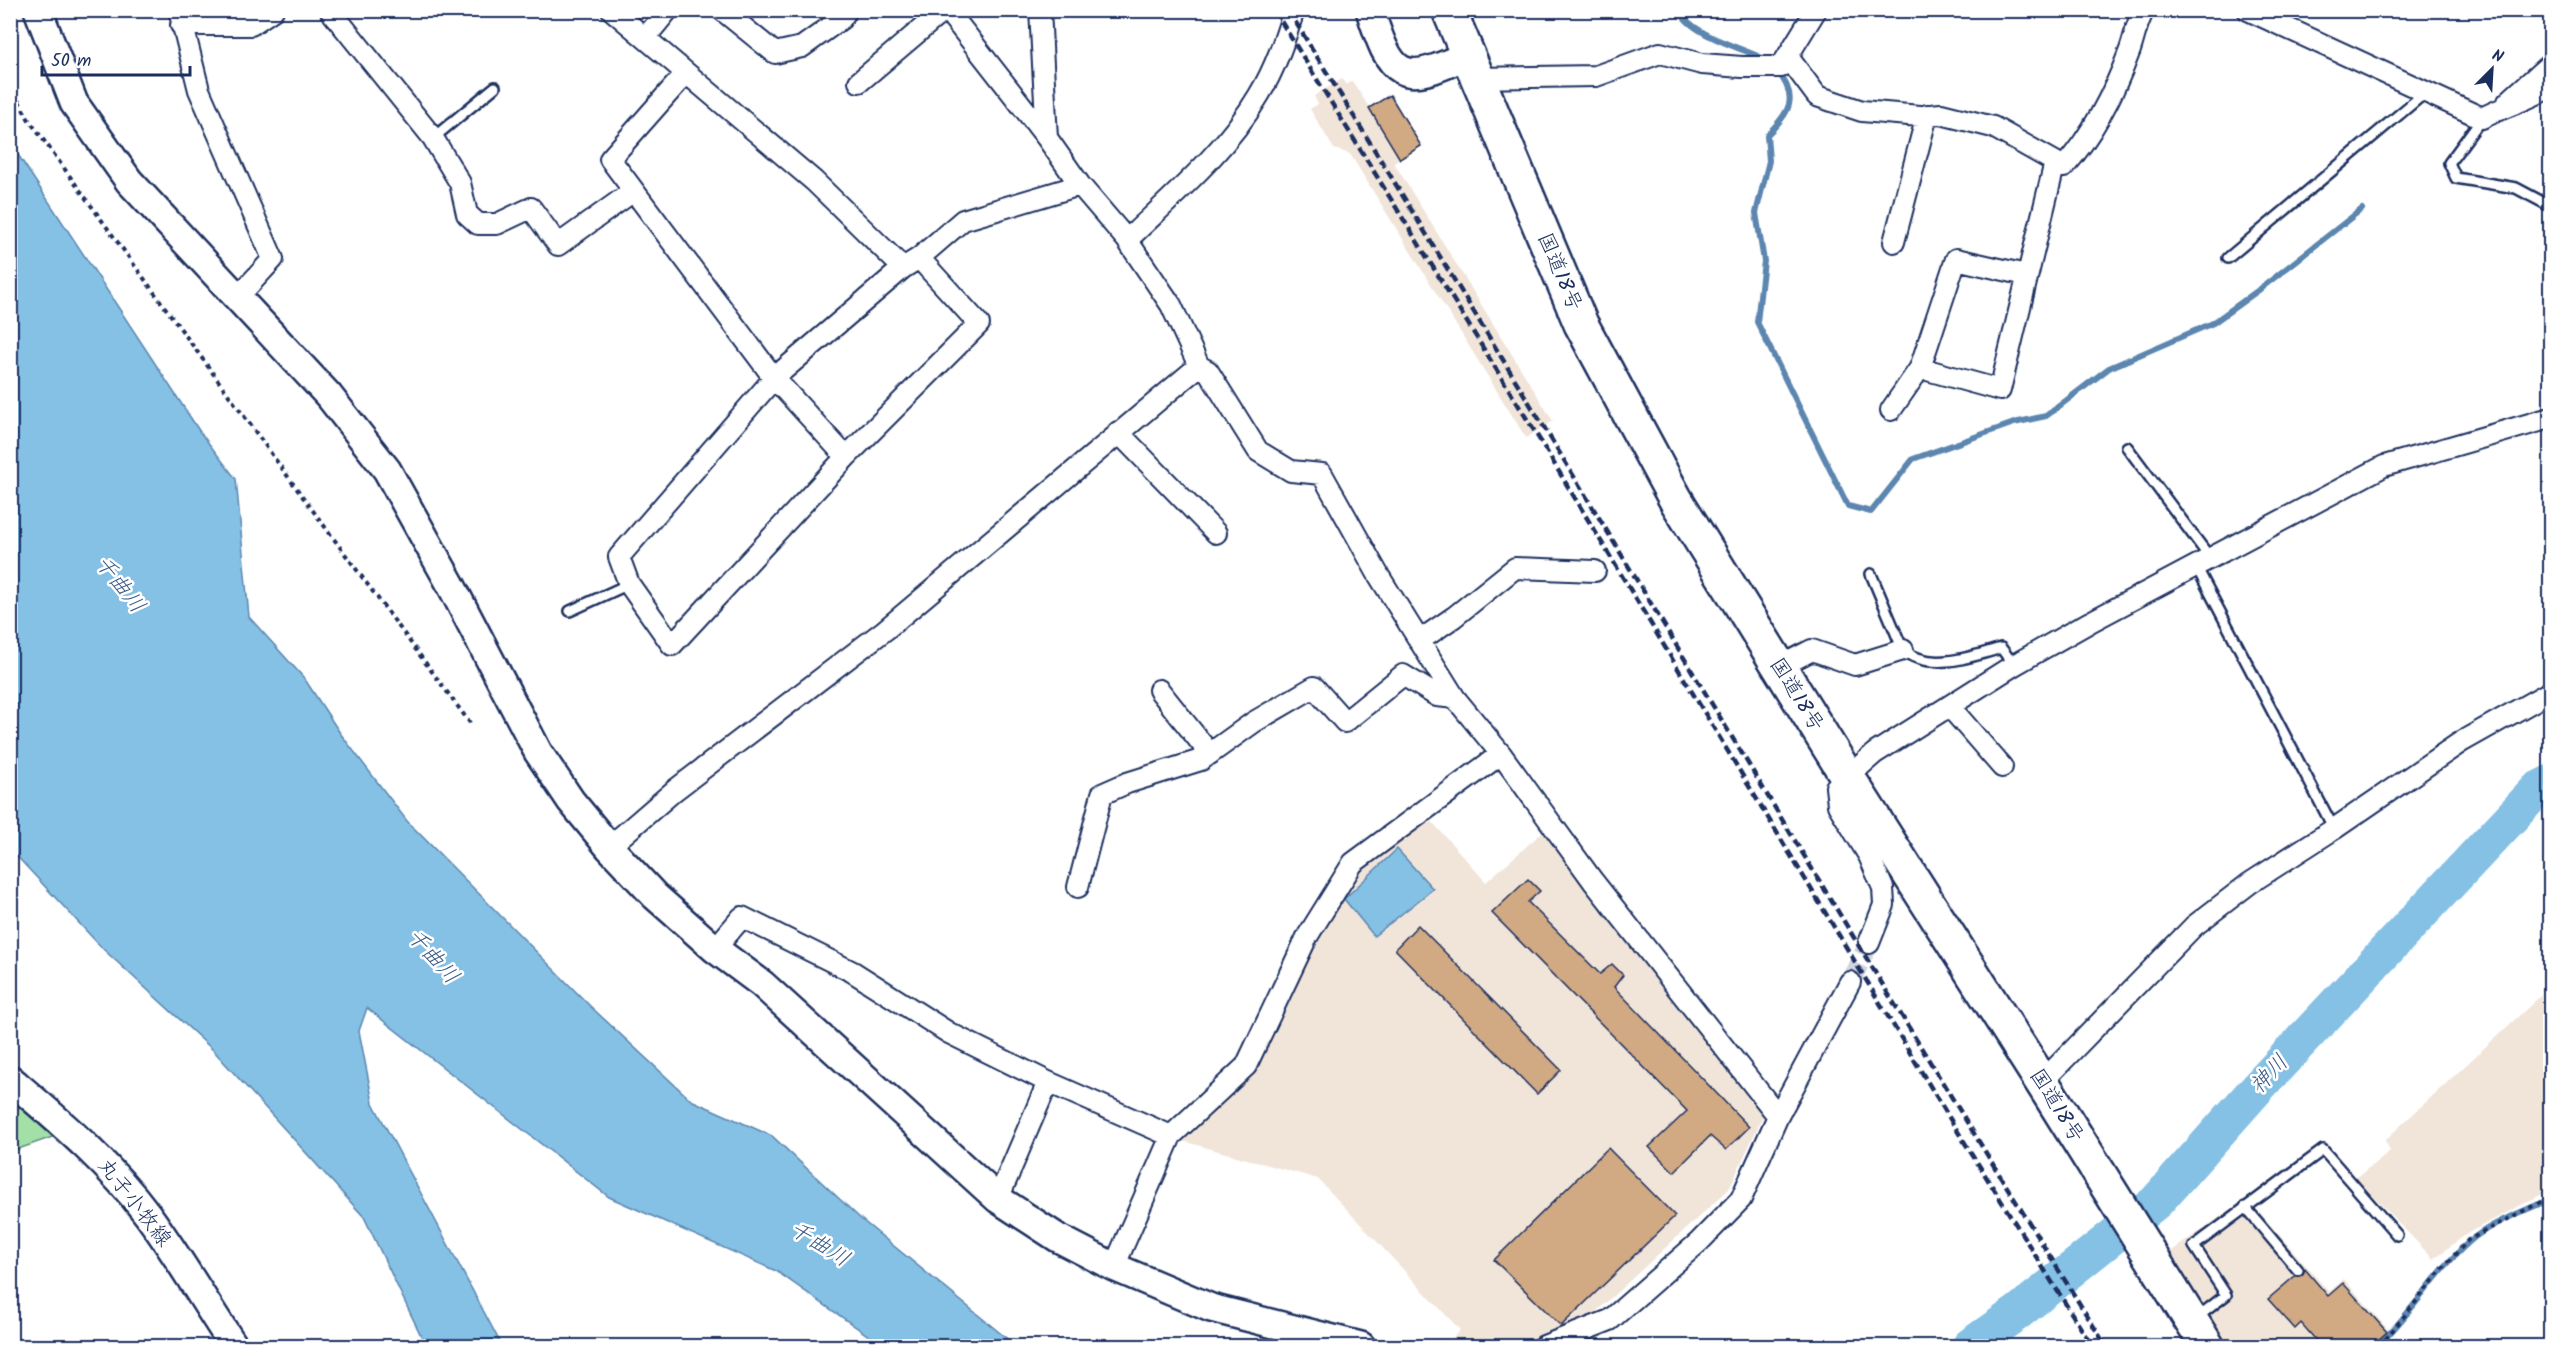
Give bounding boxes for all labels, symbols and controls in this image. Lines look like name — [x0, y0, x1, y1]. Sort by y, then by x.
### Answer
scale bar — [42, 39, 190, 77]
north arrow — [2462, 39, 2522, 99]
text: N — [2488, 43, 2507, 70]
text: 50 m — [51, 47, 91, 76]
street label: 国道18号 — [1528, 228, 1590, 316]
water label: 千曲川 — [85, 548, 153, 622]
street label: 国道18号 — [1760, 651, 1832, 739]
water label: 千曲川 — [397, 921, 467, 993]
water label: 神川 — [2242, 1047, 2298, 1103]
street label: 国道18号 — [2020, 1062, 2092, 1150]
street label: 丸子小牧線 — [89, 1151, 179, 1255]
water label: 千曲川 — [782, 1213, 856, 1277]

